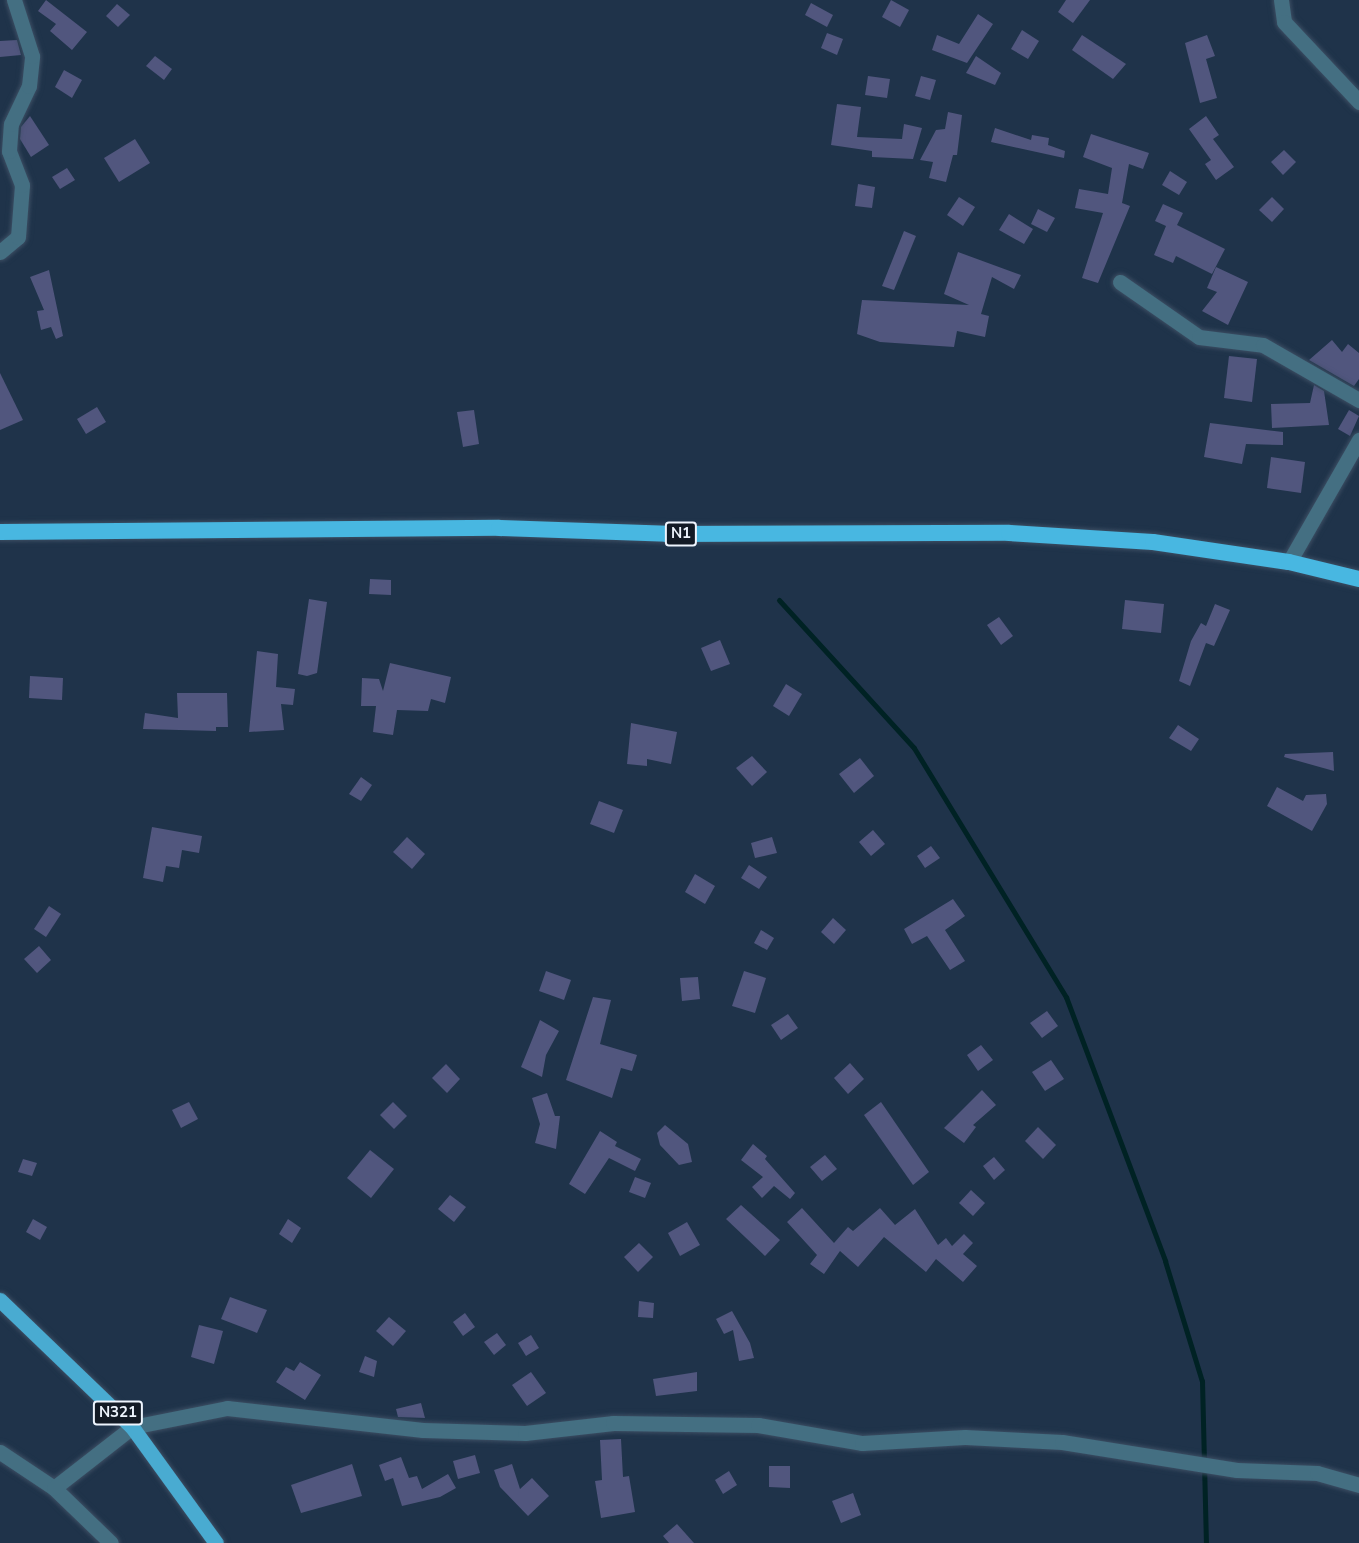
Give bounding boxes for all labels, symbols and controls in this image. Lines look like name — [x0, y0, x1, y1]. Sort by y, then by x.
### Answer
road number: N1 — [664, 522, 698, 546]
road number: N321 — [92, 1401, 144, 1425]

